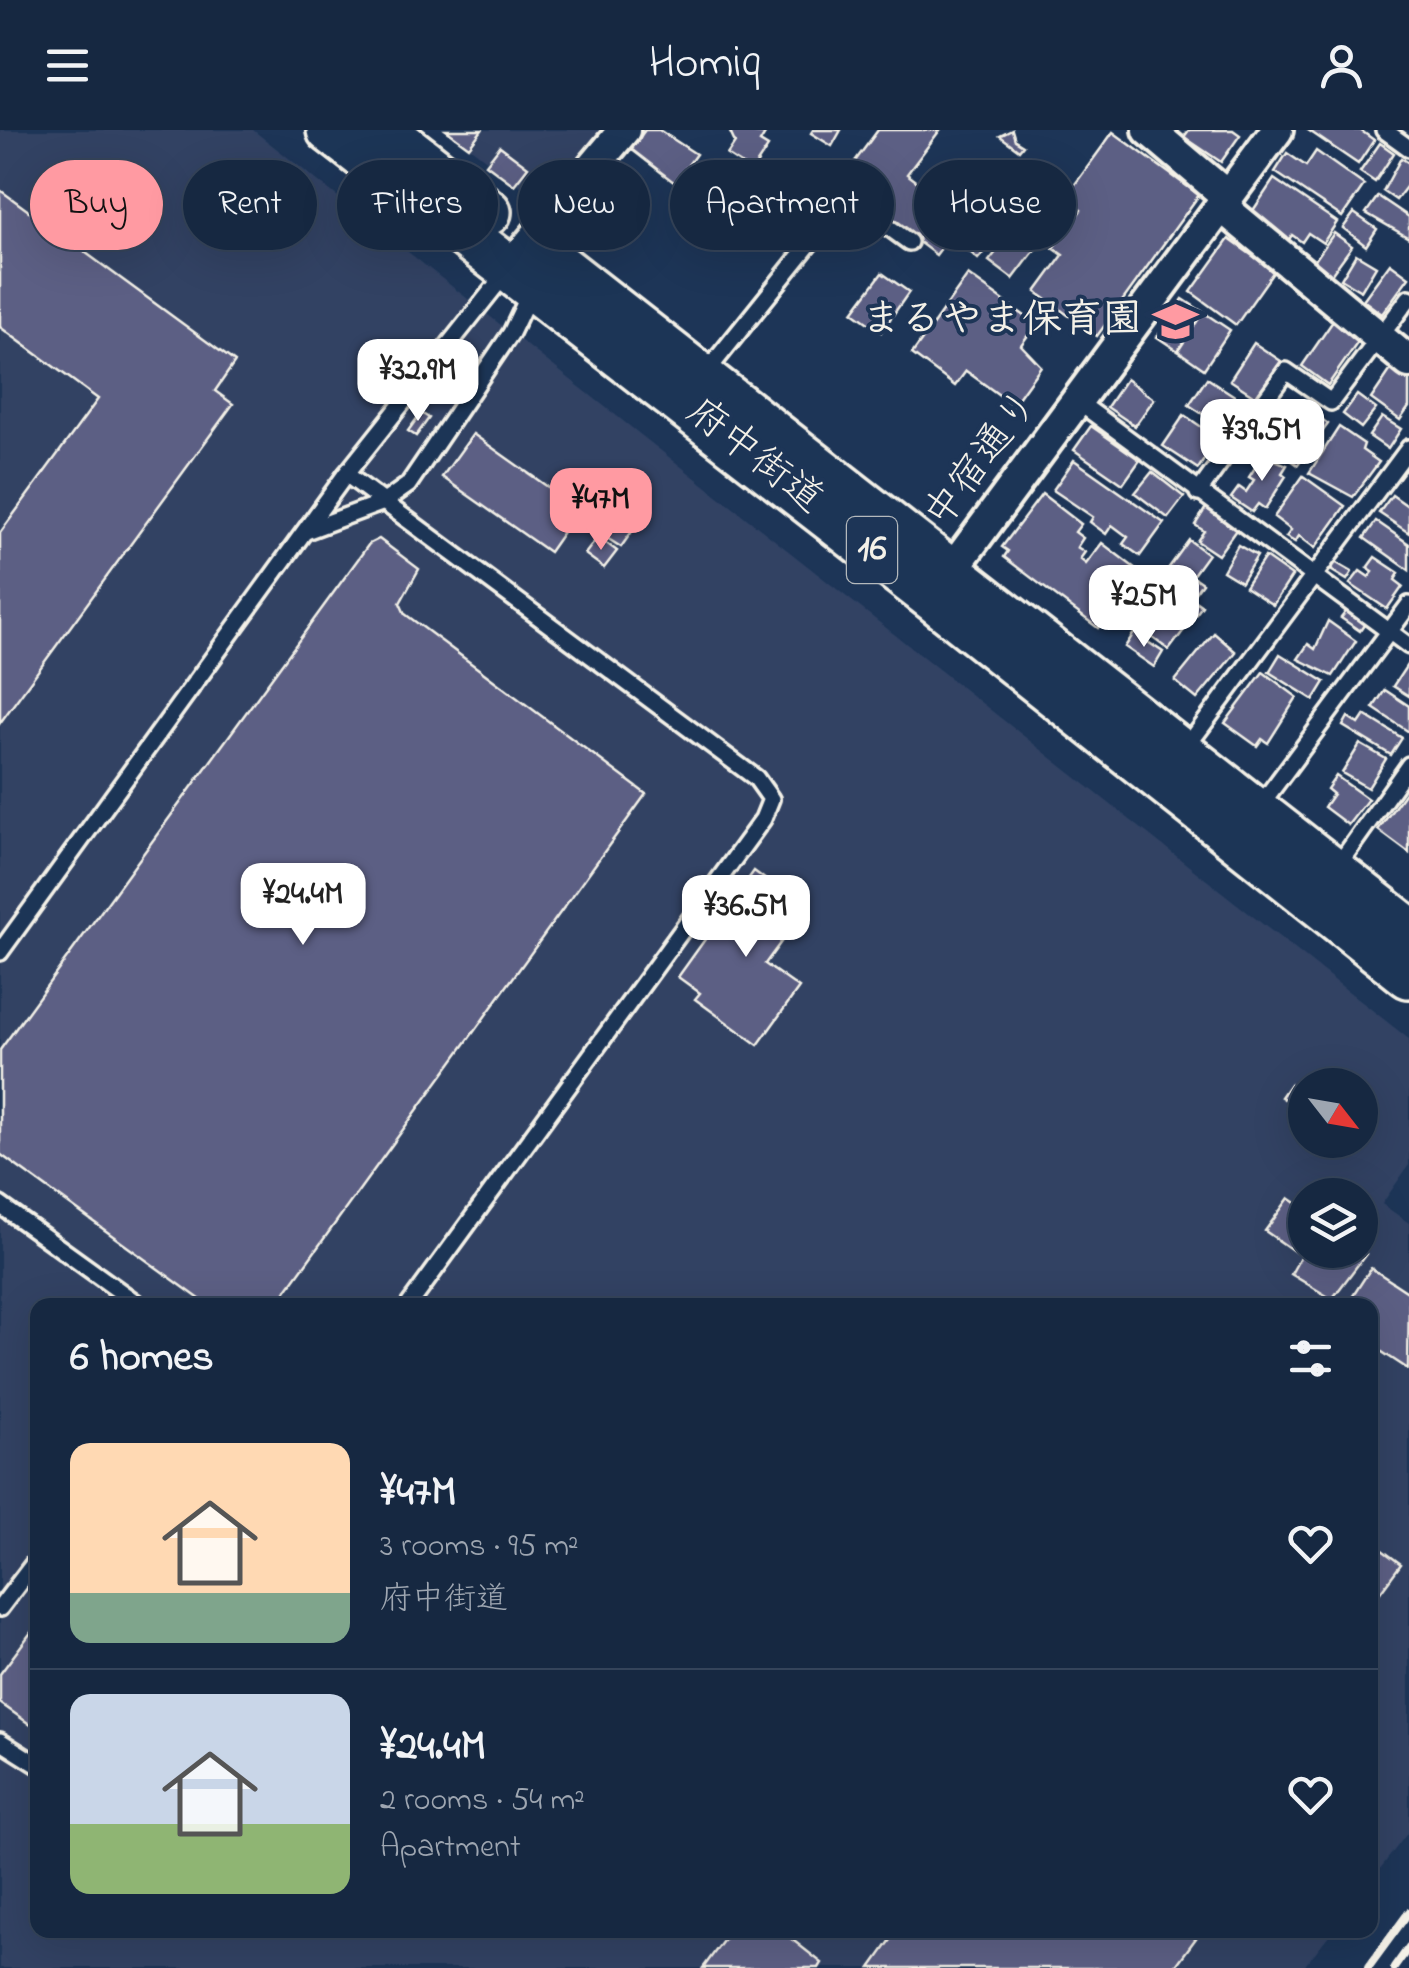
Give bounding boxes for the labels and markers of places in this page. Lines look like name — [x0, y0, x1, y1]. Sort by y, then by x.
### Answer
place label: まるやま保育園 — [861, 292, 1142, 351]
school or university icon: まるやま保育園 — [1151, 297, 1199, 345]
pin: ¥32.9M — [337, 339, 499, 424]
pin: ¥39.5M — [1181, 399, 1343, 484]
pin: ¥47M — [542, 468, 660, 553]
pin: ¥25M — [1085, 565, 1203, 650]
pin: ¥24.4M — [222, 863, 384, 948]
pin: ¥36.5M — [665, 875, 827, 960]

